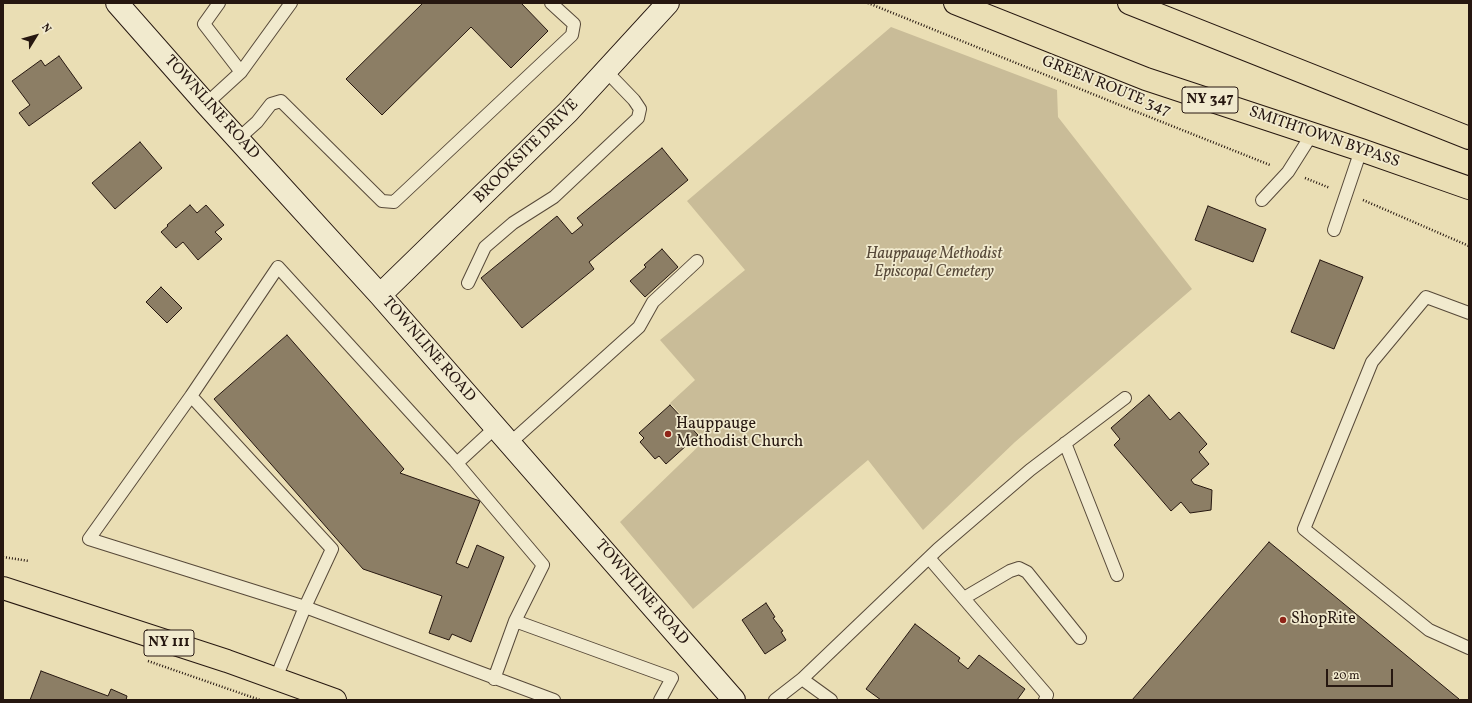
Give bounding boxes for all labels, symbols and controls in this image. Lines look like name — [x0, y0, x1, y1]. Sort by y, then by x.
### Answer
north arrow — [16, 16, 56, 56]
text: N — [38, 21, 54, 36]
street label: TOWNLINE ROAD — [159, 52, 263, 164]
street label: GREEN ROUTE 347 — [1039, 52, 1173, 122]
road number: NY 347 — [1182, 87, 1238, 113]
street label: BROOKSITE DRIVE — [471, 96, 583, 208]
street label: SMITHTOWN BYPASS — [1246, 103, 1402, 173]
park label: Hauppauge Methodist Episcopal Cemetery — [866, 245, 1002, 283]
street label: TOWNLINE ROAD — [377, 293, 479, 407]
place label: Hauppauge Methodist Church — [676, 415, 803, 453]
marker: Hauppauge Methodist Church — [663, 429, 673, 439]
street label: TOWNLINE ROAD — [590, 536, 692, 650]
place label: ShopRite — [1291, 610, 1356, 630]
marker: ShopRite — [1278, 615, 1288, 625]
road number: NY 111 — [144, 630, 194, 656]
scale bar — [1328, 661, 1395, 687]
text: 20 m — [1333, 668, 1360, 684]

